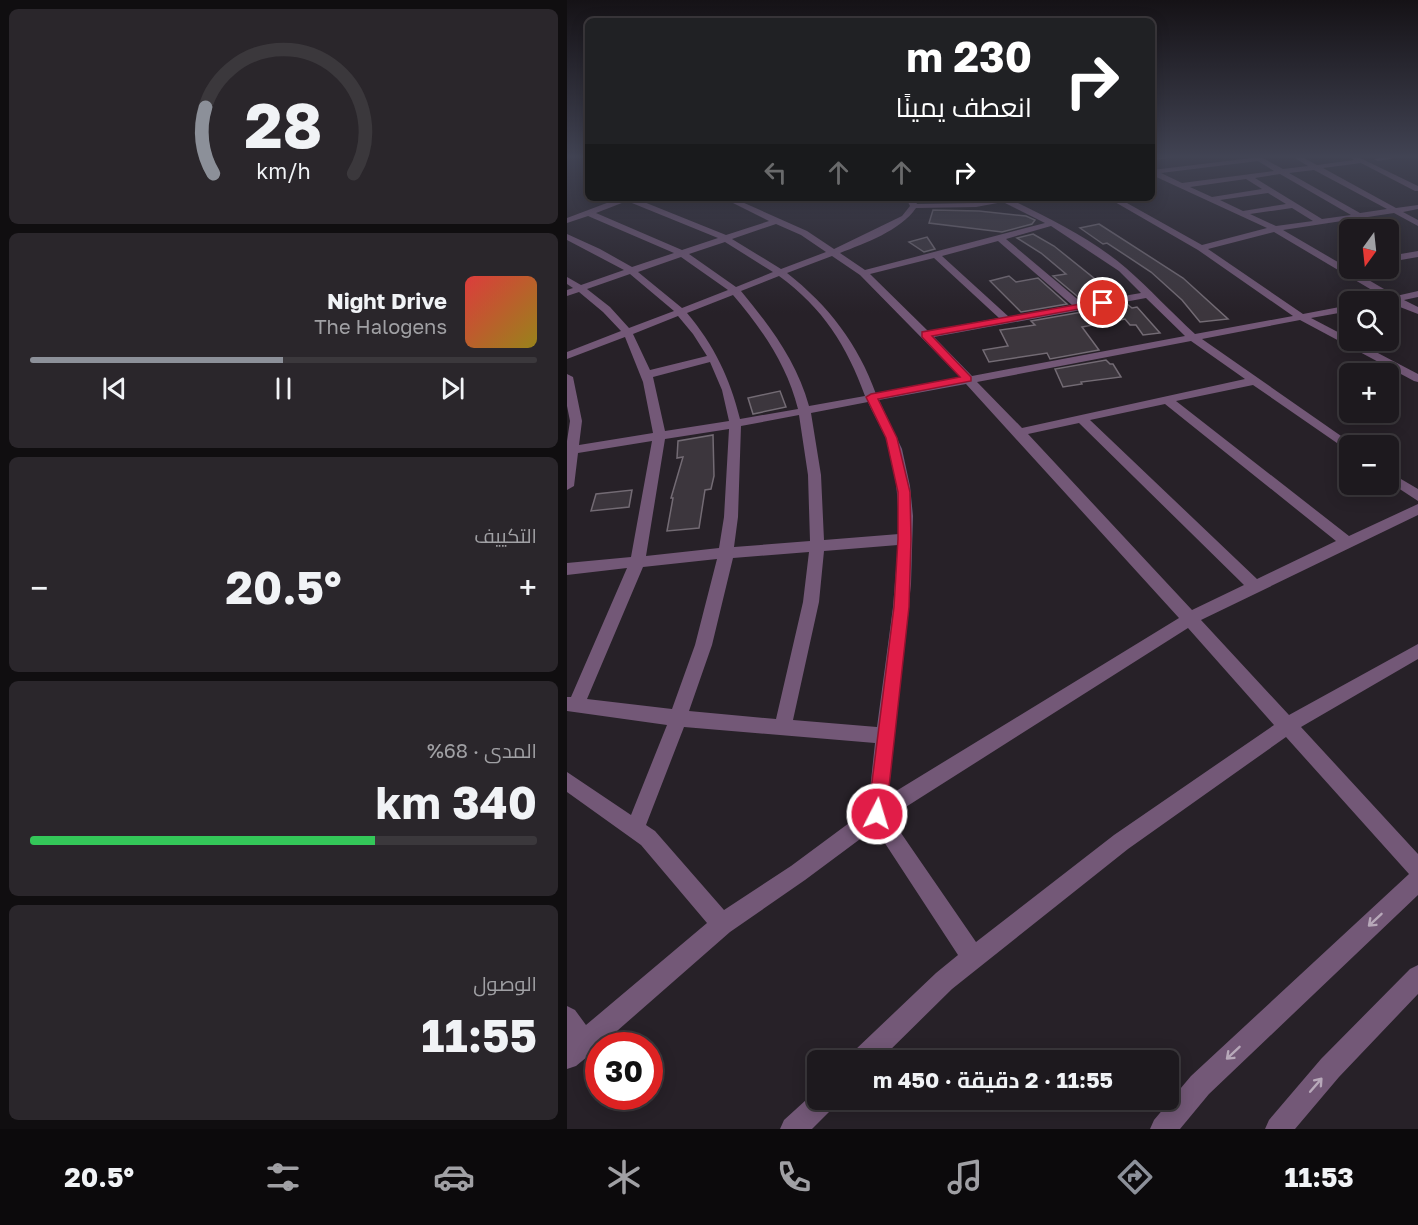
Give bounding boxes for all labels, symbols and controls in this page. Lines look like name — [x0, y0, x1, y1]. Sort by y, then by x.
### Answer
text: 230 m — [906, 31, 1032, 81]
icon: right — [1053, 42, 1131, 120]
text: 28 — [244, 87, 322, 162]
text: انعطف يمينًا — [896, 91, 1032, 123]
icon: left — [759, 156, 792, 189]
icon: ahead — [822, 156, 855, 189]
icon: ahead — [885, 156, 918, 189]
icon: right — [948, 156, 981, 189]
text: km/h — [256, 158, 311, 184]
north arrow — [1339, 219, 1399, 279]
map controls — [1339, 219, 1399, 495]
pin — [1077, 277, 1128, 328]
icon: arrive — [1086, 286, 1119, 319]
text: Night Drive — [327, 287, 447, 314]
button: search — [1339, 291, 1399, 351]
text: The Halogens — [314, 314, 447, 338]
button: + — [1339, 363, 1399, 423]
icon: previous — [98, 372, 131, 405]
icon: pause — [267, 372, 300, 405]
icon: next — [436, 372, 469, 405]
button: − — [1339, 435, 1399, 495]
text: التكييف — [474, 523, 537, 547]
text: 20.5° — [225, 560, 342, 614]
text: − — [30, 568, 48, 607]
text: + — [519, 568, 537, 607]
text: المدى · 68% — [427, 738, 537, 762]
text: 340 km — [375, 775, 537, 829]
position arrow — [845, 782, 909, 846]
one-way arrow — [1368, 913, 1383, 927]
text: الوصول — [473, 971, 537, 995]
text: 11:55 — [421, 1008, 537, 1062]
speed limit sign: 30 — [585, 1032, 663, 1110]
one-way arrow — [1226, 1046, 1241, 1060]
text: 11:55 · 2 دقيقة · 450 m — [873, 1066, 1113, 1093]
one-way arrow — [1309, 1077, 1322, 1093]
icon: filters — [262, 1156, 304, 1198]
icon: car — [433, 1156, 475, 1198]
icon: climate — [603, 1156, 645, 1198]
icon: phone — [773, 1156, 815, 1198]
icon: music — [944, 1156, 986, 1198]
icon: directions — [1114, 1156, 1156, 1198]
text: 20.5° — [64, 1161, 134, 1193]
text: 11:53 — [1284, 1161, 1354, 1193]

